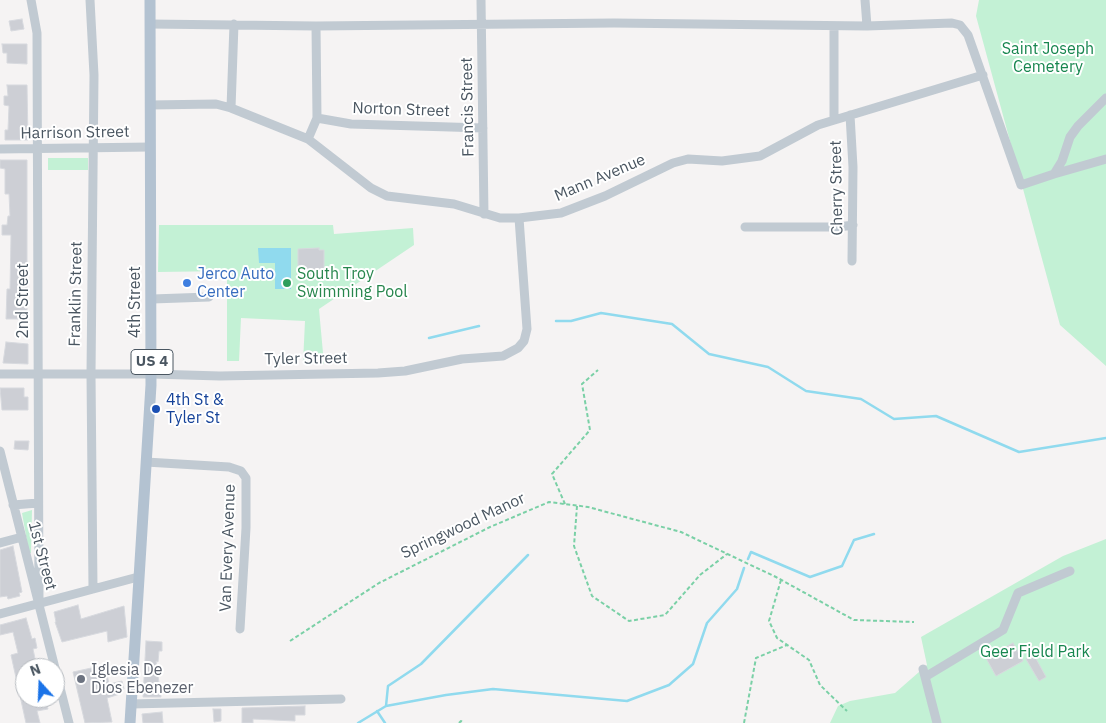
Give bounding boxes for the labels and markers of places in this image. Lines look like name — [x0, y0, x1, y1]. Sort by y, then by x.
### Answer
place label: Jerco Auto Center — [197, 264, 274, 302]
place label: South Troy Swimming Pool — [297, 264, 407, 302]
marker: Jerco Auto Center — [181, 277, 193, 289]
marker: South Troy Swimming Pool — [281, 277, 293, 289]
place label: 4th St & Tyler St — [166, 390, 224, 428]
marker: 4th St & Tyler St — [150, 403, 162, 415]
place label: Iglesia De Dios Ebenezer — [91, 660, 193, 698]
marker: Iglesia De Dios Ebenezer — [75, 673, 87, 685]

